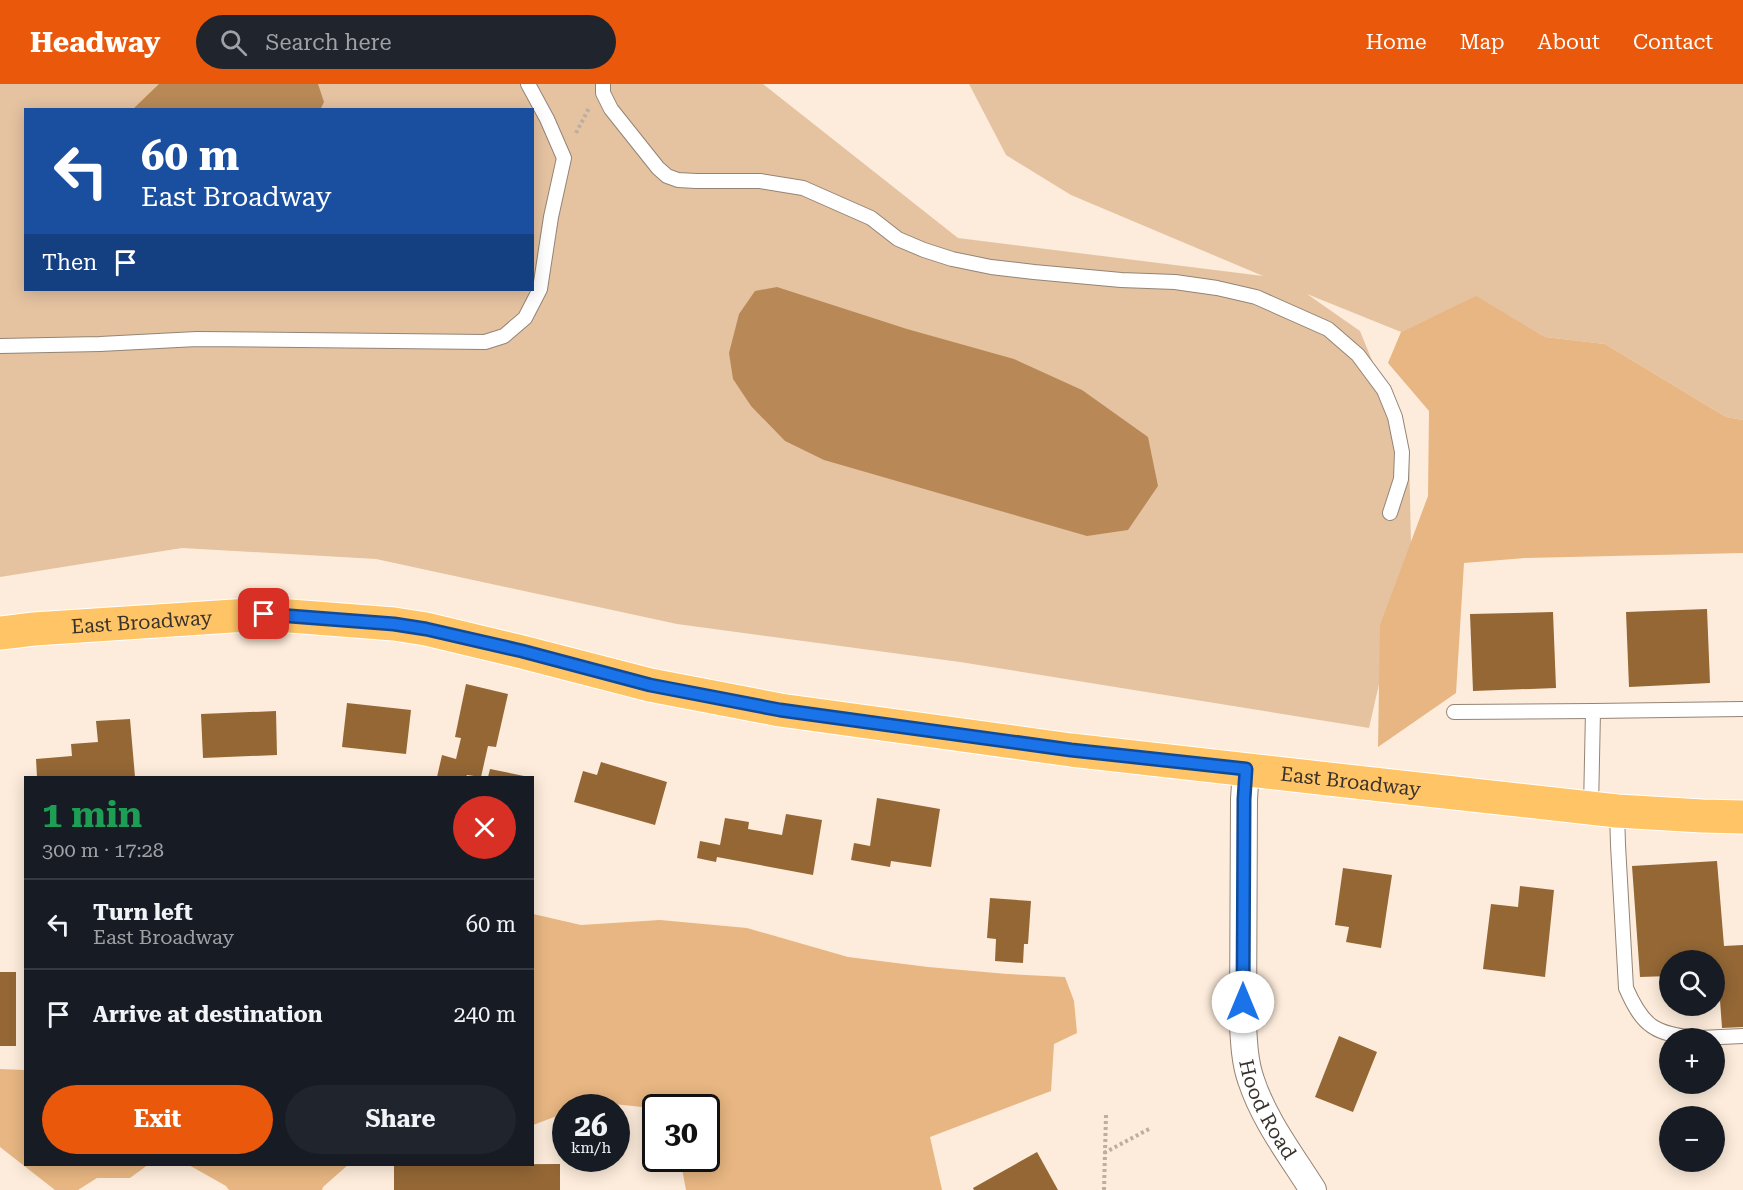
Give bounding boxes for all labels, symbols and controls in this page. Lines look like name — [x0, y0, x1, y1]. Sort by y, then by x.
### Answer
search box — [196, 15, 616, 69]
text: Headway — [30, 26, 160, 59]
icon: search — [217, 26, 250, 59]
text: Search here — [265, 30, 391, 55]
text: Home — [1366, 30, 1427, 54]
text: Map — [1460, 30, 1505, 54]
text: About — [1538, 30, 1600, 54]
text: Contact — [1633, 30, 1713, 54]
text: 60 m — [141, 131, 239, 180]
icon: left — [42, 132, 120, 210]
text: East Broadway — [141, 181, 332, 213]
icon: arrive — [109, 246, 142, 279]
text: Then — [42, 250, 97, 275]
pin — [238, 588, 289, 639]
icon: arrive — [247, 597, 280, 630]
street label: East Broadway — [70, 605, 213, 639]
street label: East Broadway — [1279, 762, 1422, 801]
text: 1 min — [42, 794, 142, 836]
button: close — [453, 796, 516, 859]
text: 300 m · 17:28 — [42, 838, 164, 862]
text: Turn left — [93, 900, 193, 925]
icon: left — [42, 908, 75, 941]
text: 60 m — [466, 912, 516, 937]
text: East Broadway — [93, 925, 234, 949]
map controls — [1659, 950, 1725, 1172]
button: search — [1659, 950, 1725, 1016]
position arrow — [1211, 970, 1275, 1034]
icon: arrive — [42, 998, 75, 1031]
text: Arrive at destination — [93, 1002, 322, 1027]
text: 240 m — [453, 1002, 516, 1027]
button: + — [1659, 1028, 1725, 1094]
street label: Hood Road — [1234, 1057, 1302, 1164]
button: Exit — [42, 1085, 273, 1154]
button: Share — [285, 1085, 516, 1154]
speed limit sign: 30 — [642, 1094, 720, 1172]
button: − — [1659, 1106, 1725, 1172]
text: 26 — [574, 1108, 608, 1143]
text: km/h — [571, 1139, 611, 1157]

